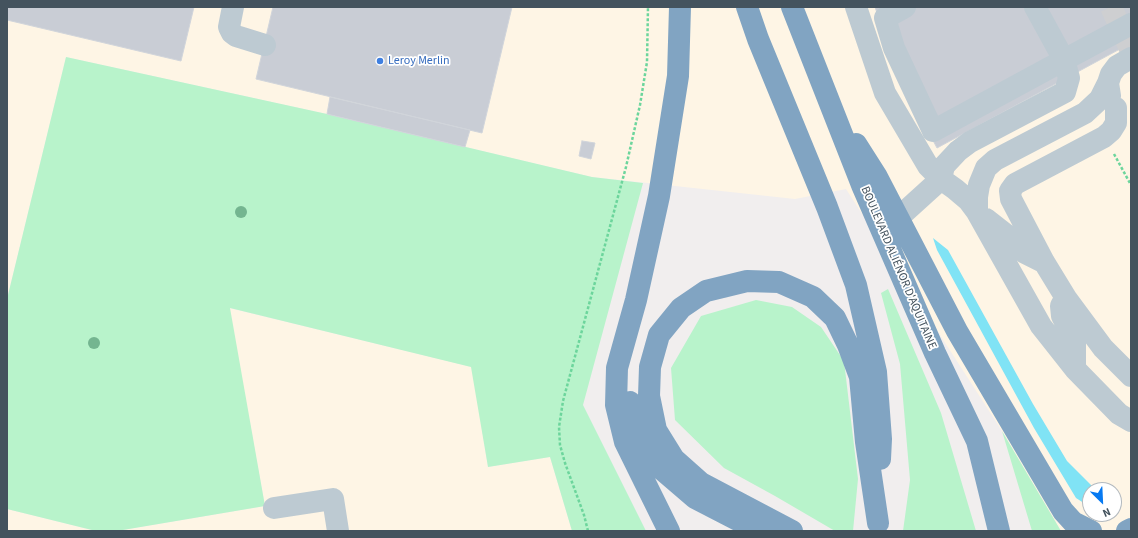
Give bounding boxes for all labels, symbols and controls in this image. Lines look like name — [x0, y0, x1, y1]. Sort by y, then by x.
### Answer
place label: Leroy Merlin — [388, 54, 450, 68]
marker: Leroy Merlin — [375, 56, 385, 66]
street label: BOULEVARD ALIÉNOR D'AQUITAINE — [857, 184, 939, 352]
north arrow — [1082, 482, 1122, 522]
text: N — [1100, 504, 1113, 521]

